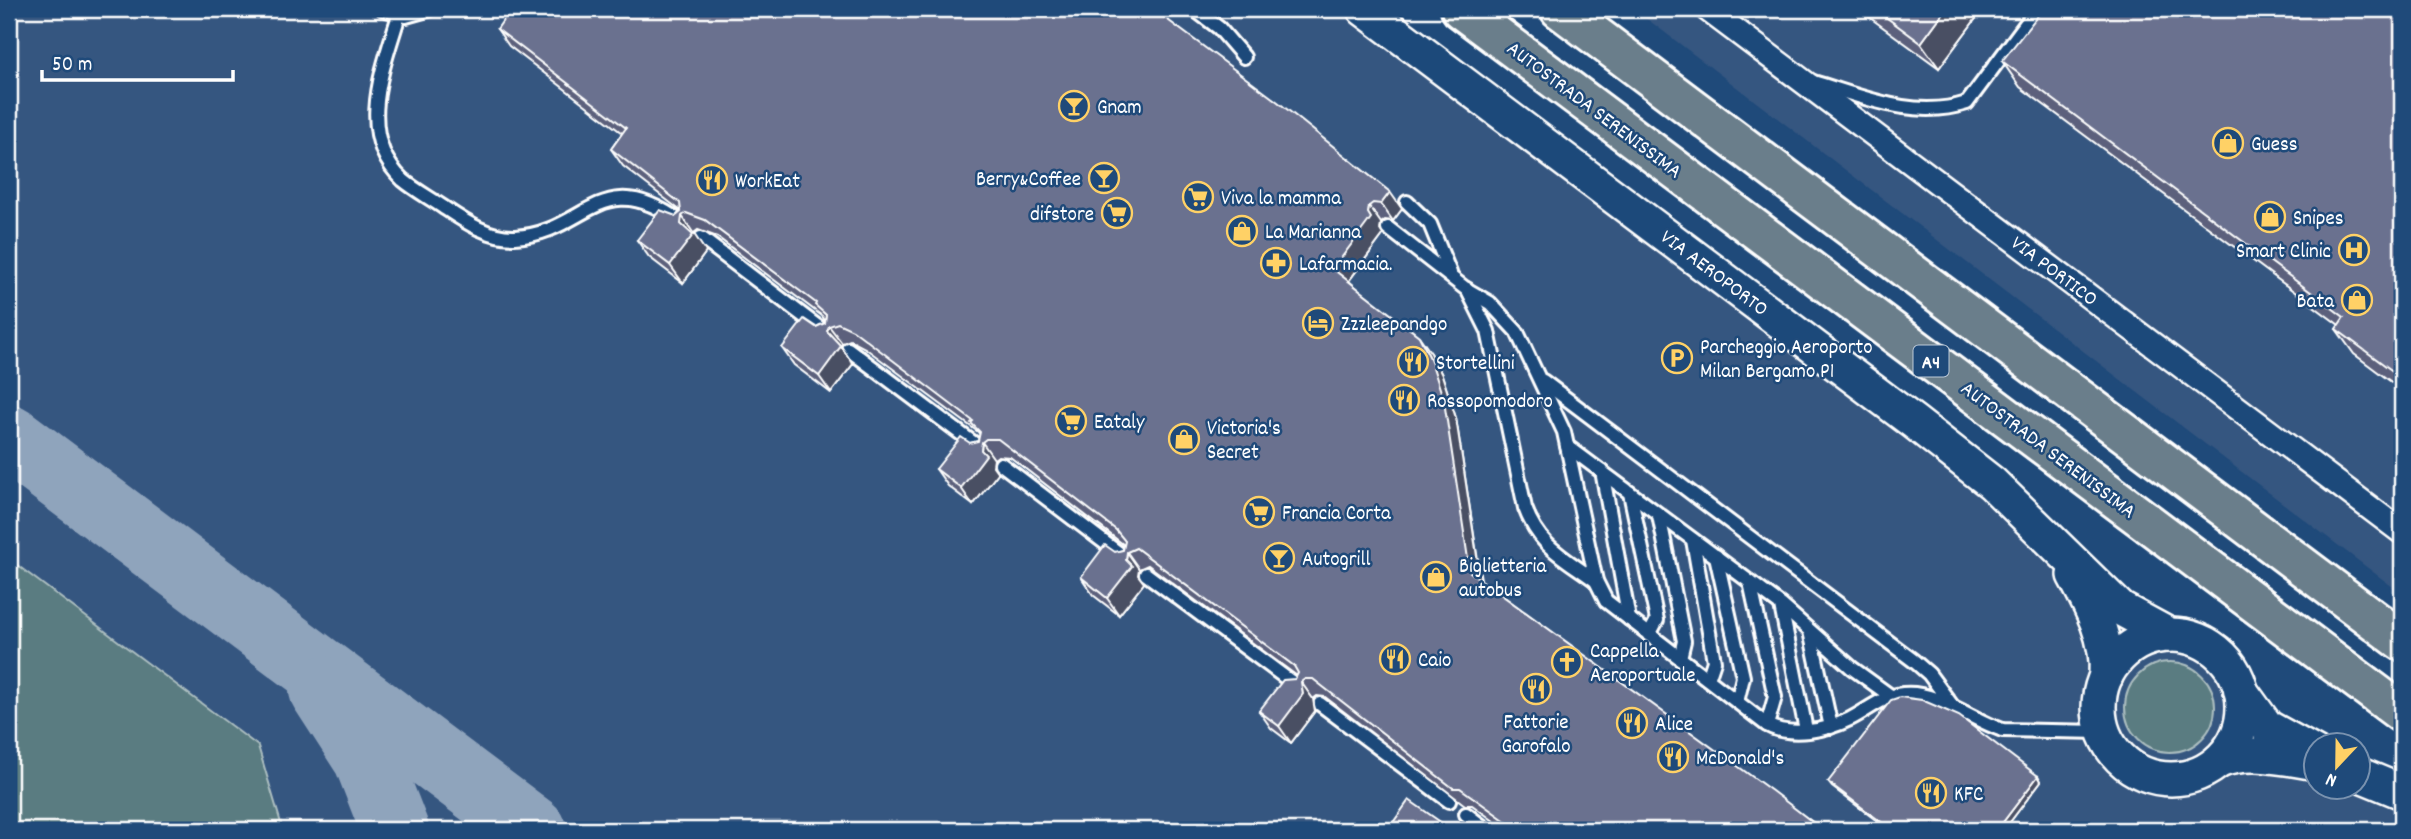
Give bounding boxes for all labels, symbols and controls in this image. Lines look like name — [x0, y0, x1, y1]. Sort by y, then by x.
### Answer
street label: AUTOSTRADA SERENISSIMA — [1499, 35, 1687, 187]
scale bar — [42, 38, 233, 82]
text: 50 m — [52, 51, 92, 81]
bar icon: Gnam — [1057, 89, 1091, 123]
place label: Gnam — [1097, 94, 1142, 124]
shop icon: Guess — [2211, 126, 2245, 160]
place label: Guess — [2251, 131, 2298, 161]
bar icon: Berry&Coffee — [1087, 161, 1121, 195]
restaurant icon: WorkEat — [695, 163, 729, 197]
place label: Berry&Coffee — [976, 166, 1081, 196]
place label: WorkEat — [735, 168, 800, 198]
supermarket icon: Viva la mamma — [1181, 180, 1215, 214]
place label: Viva la mamma — [1221, 185, 1342, 215]
supermarket icon: difstore — [1100, 196, 1134, 230]
shop icon: Snipes — [2253, 200, 2287, 234]
place label: difstore — [1030, 201, 1094, 231]
place label: Snipes — [2293, 205, 2344, 235]
shop icon: La Marianna — [1225, 214, 1259, 248]
place label: La Marianna — [1265, 219, 1362, 249]
street label: VIA AEROPORTO — [1653, 224, 1774, 325]
street label: VIA PORTICO — [2003, 230, 2103, 315]
hospital icon: Smart Clinic — [2337, 233, 2371, 267]
place label: Smart Clinic — [2236, 238, 2331, 268]
pharmacy icon: Lafarmacia. — [1259, 246, 1293, 280]
place label: Lafarmacia. — [1299, 251, 1392, 281]
shop icon: Bata — [2340, 283, 2374, 317]
place label: Bata — [2297, 288, 2335, 318]
hotel icon: Zzzleepandgo — [1301, 306, 1335, 340]
place label: Zzzleepandgo — [1341, 311, 1447, 341]
place label: Parcheggio Aeroporto Milan Bergamo P1 — [1700, 334, 1873, 388]
parking icon: Parcheggio Aeroporto Milan Bergamo P1 — [1660, 341, 1694, 375]
restaurant icon: Stortellini — [1396, 345, 1430, 379]
road number: A4 — [1913, 346, 1948, 376]
place label: Stortellini — [1436, 350, 1515, 380]
street label: AUTOSTRADA SERENISSIMA — [1953, 375, 2141, 527]
restaurant icon: Rossopomodoro — [1387, 383, 1421, 417]
place label: Rossopomodoro — [1427, 388, 1553, 418]
supermarket icon: Eataly — [1054, 404, 1088, 438]
place label: Eataly — [1094, 409, 1145, 439]
place label: Victoria's Secret — [1207, 415, 1281, 469]
shop icon: Victoria's Secret — [1167, 422, 1201, 456]
supermarket icon: Francia Corta — [1242, 495, 1276, 529]
place label: Francia Corta — [1282, 500, 1392, 530]
bar icon: Autogrill — [1262, 541, 1296, 575]
place label: Autogrill — [1302, 546, 1370, 576]
place label: Biglietteria autobus — [1459, 553, 1547, 607]
shop icon: Biglietteria autobus — [1419, 560, 1453, 594]
place label: Cappella Aeroportuale — [1590, 638, 1696, 692]
restaurant icon: Caio — [1378, 642, 1412, 676]
church icon: Cappella Aeroportuale — [1550, 645, 1584, 679]
place label: Caio — [1418, 647, 1451, 677]
restaurant icon: Fattorie Garofalo — [1519, 672, 1553, 706]
restaurant icon: Alice — [1615, 706, 1649, 740]
place label: Fattorie Garofalo — [1501, 709, 1571, 763]
place label: Alice — [1655, 711, 1693, 741]
north arrow — [2302, 730, 2372, 800]
restaurant icon: McDonald's — [1656, 740, 1690, 774]
place label: McDonald's — [1696, 745, 1784, 775]
text: N — [2323, 764, 2341, 793]
restaurant icon: KFC — [1914, 776, 1948, 810]
place label: KFC — [1954, 781, 1983, 811]

